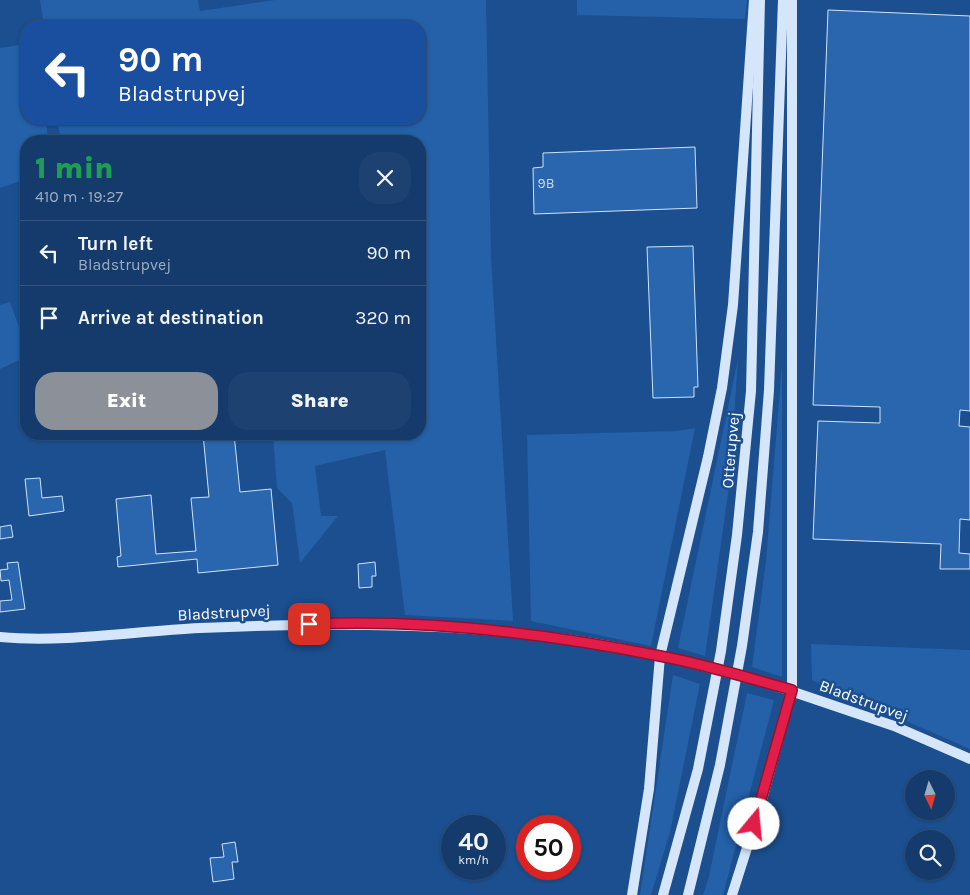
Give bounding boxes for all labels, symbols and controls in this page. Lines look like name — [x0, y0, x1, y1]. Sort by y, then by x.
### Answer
text: 90 m — [118, 39, 204, 80]
icon: left — [35, 40, 100, 105]
text: Bladstrupvej — [118, 81, 246, 107]
text: 1 min — [35, 150, 114, 186]
button: close — [359, 152, 411, 204]
house number: 9B — [538, 175, 554, 192]
text: 410 m · 19:27 — [35, 187, 123, 206]
text: Turn left — [78, 233, 153, 255]
icon: left — [35, 239, 63, 267]
text: 90 m — [366, 242, 411, 264]
text: Bladstrupvej — [78, 255, 171, 274]
icon: arrive — [35, 304, 63, 332]
text: Arrive at destination — [78, 307, 264, 329]
text: 320 m — [355, 307, 411, 329]
button: Exit — [35, 372, 218, 430]
button: Share — [228, 372, 411, 430]
street label: Otterupvej — [718, 411, 743, 489]
street label: Bladstrupvej — [177, 601, 271, 624]
pin — [288, 603, 330, 645]
icon: arrive — [295, 610, 323, 638]
street label: Bladstrupvej — [817, 676, 911, 725]
north arrow — [905, 770, 955, 820]
map controls — [905, 770, 955, 880]
position arrow — [727, 797, 779, 849]
speed limit sign: 50 — [516, 815, 581, 880]
text: 40 — [458, 827, 489, 856]
button: search — [905, 830, 955, 880]
text: km/h — [458, 853, 489, 867]

